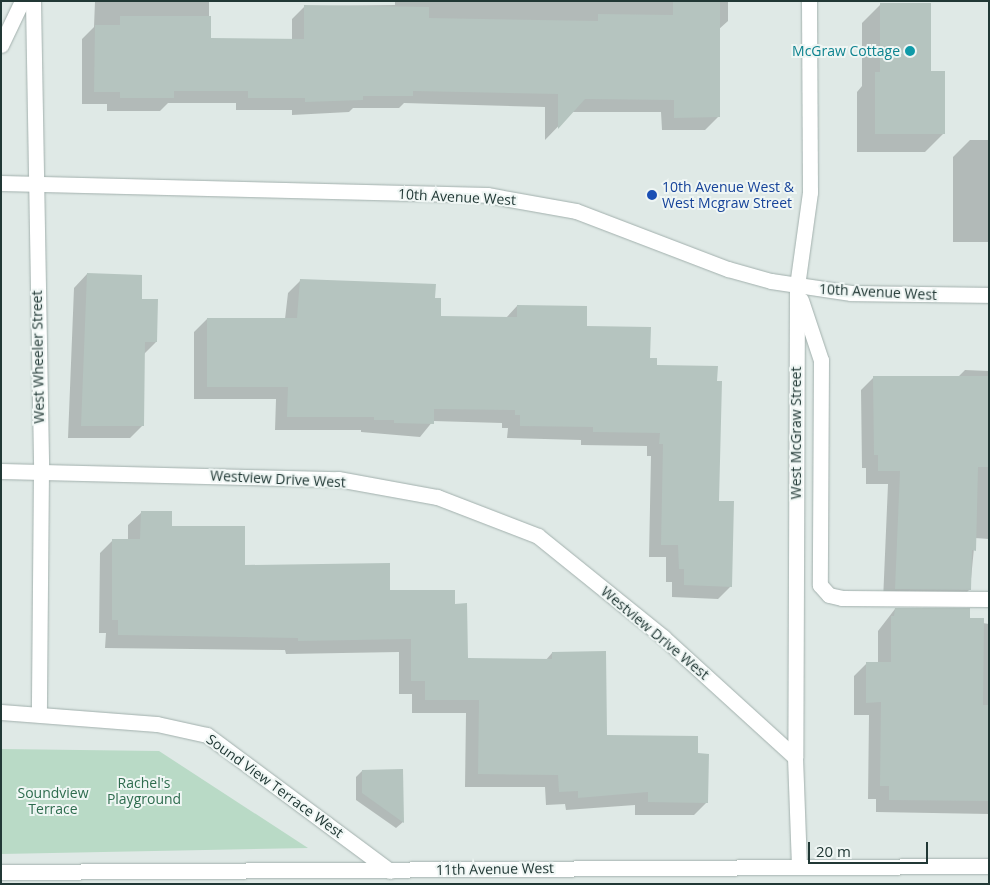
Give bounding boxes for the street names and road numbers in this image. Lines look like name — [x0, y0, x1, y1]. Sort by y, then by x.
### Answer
street label: 10th Avenue West — [398, 186, 516, 208]
street label: 10th Avenue West — [819, 281, 937, 303]
street label: West Wheeler Street — [28, 290, 48, 424]
street label: West McGraw Street — [788, 367, 804, 499]
street label: Westview Drive West — [210, 467, 346, 491]
street label: Westview Drive West — [598, 583, 712, 683]
street label: Sound View Terrace West — [203, 731, 347, 841]
street label: 11th Avenue West — [436, 860, 554, 878]

